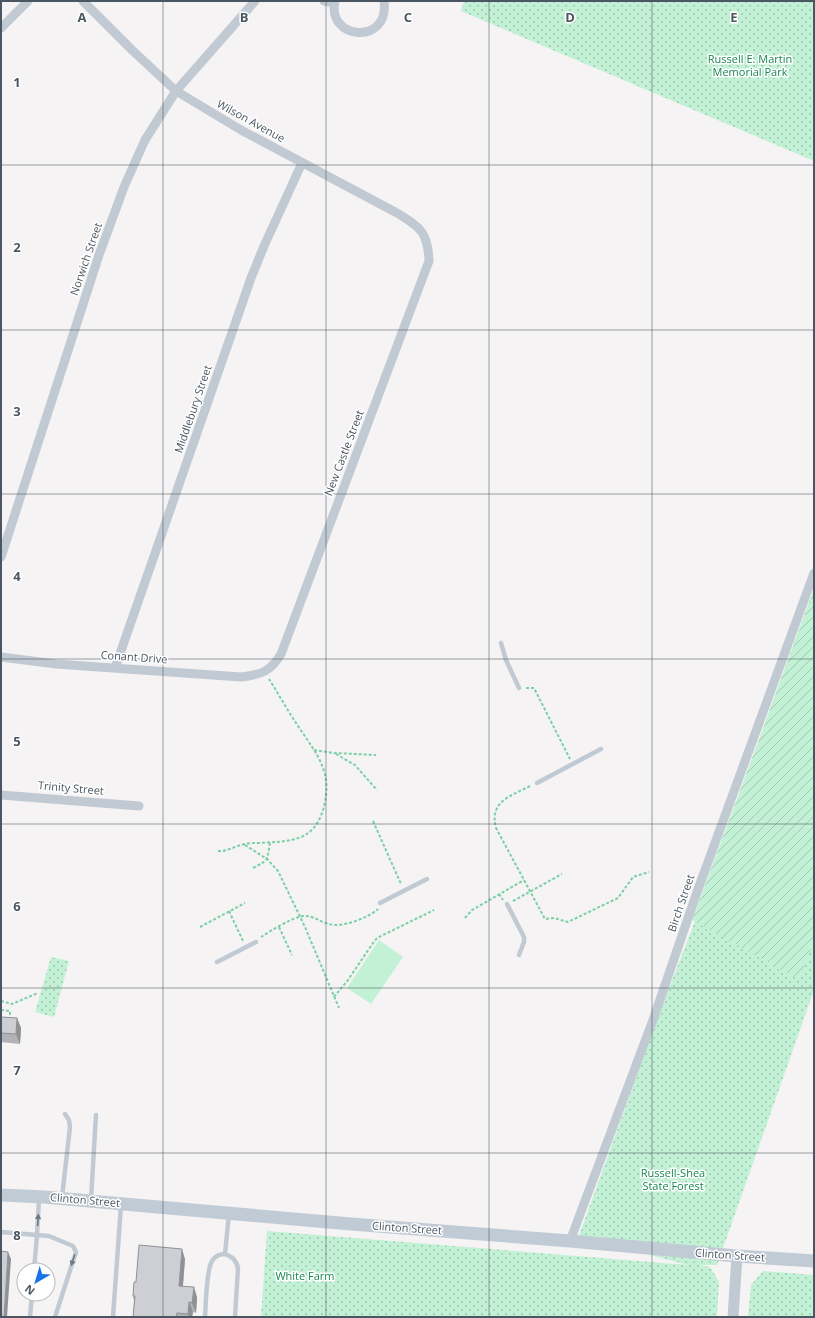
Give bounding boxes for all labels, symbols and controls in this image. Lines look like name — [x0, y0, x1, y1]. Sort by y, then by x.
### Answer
text: A — [78, 8, 87, 26]
text: B — [240, 8, 249, 26]
text: C — [404, 8, 412, 26]
text: D — [565, 8, 575, 26]
text: E — [730, 8, 738, 26]
park label: Russell E. Martin Memorial Park — [708, 51, 792, 79]
text: 1 — [13, 73, 21, 91]
street label: Wilson Avenue — [215, 96, 288, 145]
street label: Norwich Street — [66, 220, 105, 297]
text: 2 — [13, 238, 21, 256]
street label: Middlebury Street — [170, 363, 215, 455]
text: 3 — [13, 402, 21, 420]
street label: New Castle Street — [320, 408, 367, 498]
text: 4 — [13, 567, 21, 585]
street label: Conant Drive — [100, 647, 168, 666]
text: 5 — [13, 732, 21, 750]
street label: Trinity Street — [38, 777, 105, 798]
street label: Birch Street — [664, 872, 697, 934]
text: 6 — [13, 897, 21, 915]
text: 7 — [13, 1061, 21, 1079]
park label: Russell-Shea State Forest — [641, 1165, 705, 1193]
street label: Clinton Street — [49, 1189, 121, 1210]
one-way arrow — [34, 1214, 41, 1226]
street label: Clinton Street — [372, 1218, 443, 1237]
text: 8 — [13, 1226, 21, 1244]
street label: Clinton Street — [695, 1245, 766, 1264]
one-way arrow — [70, 1254, 76, 1266]
north arrow — [16, 1262, 56, 1302]
park label: White Farm — [275, 1268, 335, 1283]
text: N — [21, 1282, 38, 1299]

